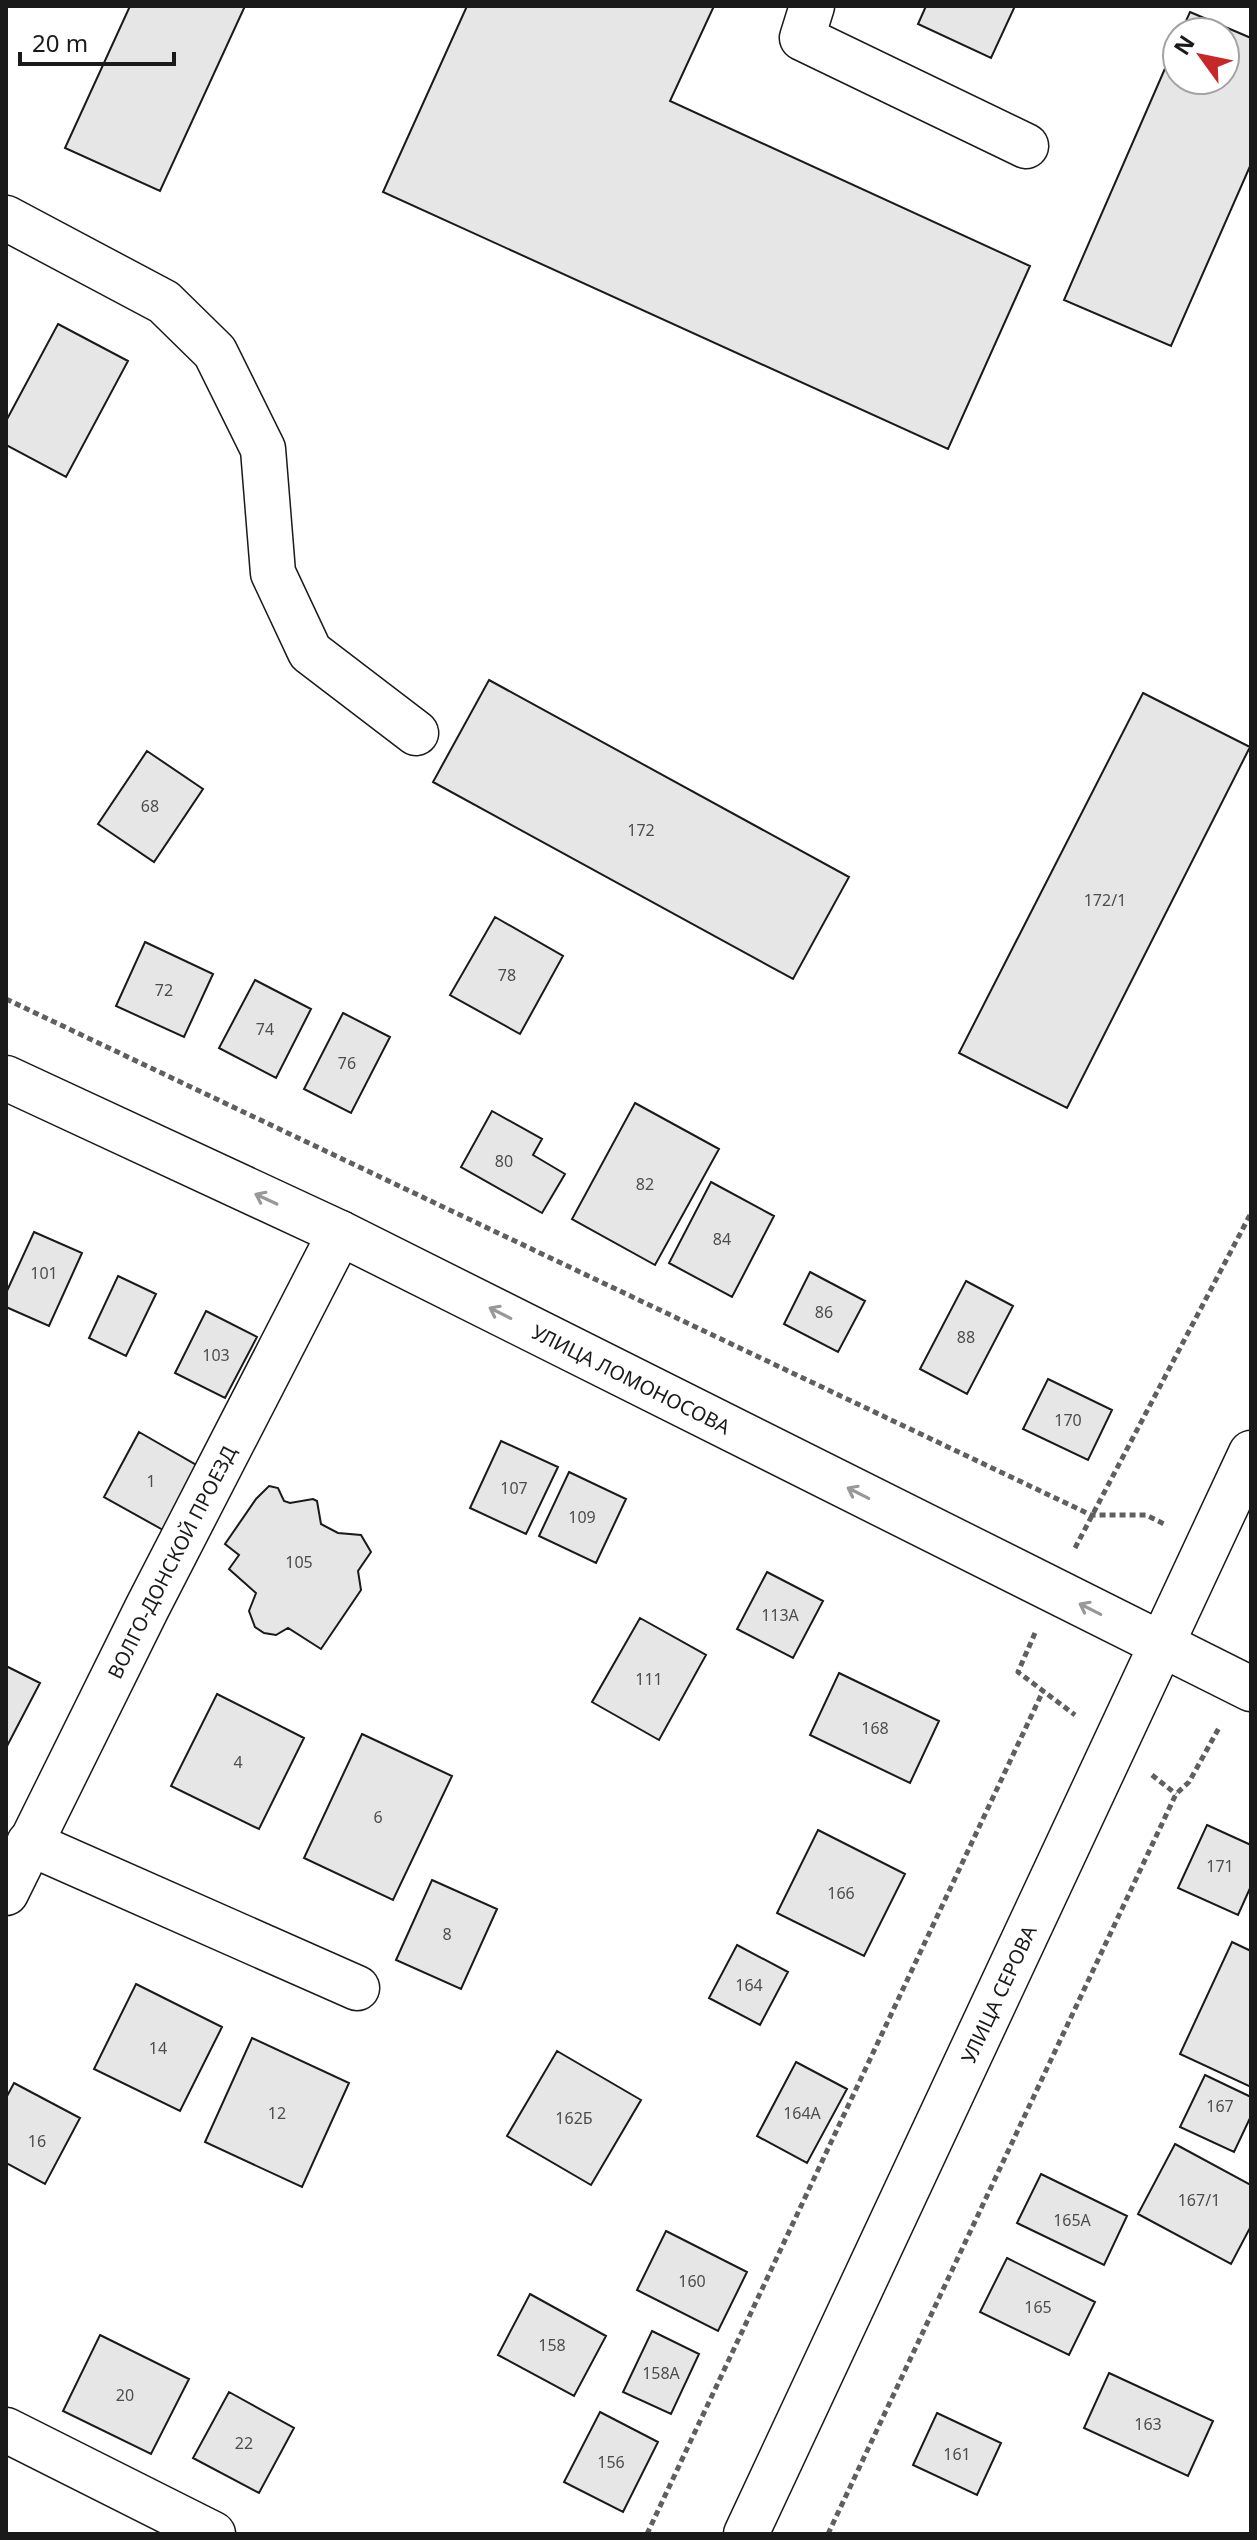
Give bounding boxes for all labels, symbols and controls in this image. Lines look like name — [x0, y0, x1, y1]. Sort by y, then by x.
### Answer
scale bar — [20, 16, 174, 66]
north arrow — [1161, 16, 1241, 96]
text: 20 m — [32, 26, 88, 59]
text: N — [1166, 29, 1201, 60]
house number: 68 — [141, 795, 159, 817]
house number: 172 — [627, 819, 655, 841]
house number: 172/1 — [1084, 889, 1126, 911]
house number: 78 — [498, 964, 516, 986]
house number: 72 — [155, 979, 173, 1001]
house number: 74 — [256, 1018, 274, 1040]
house number: 76 — [338, 1052, 356, 1074]
house number: 80 — [495, 1150, 513, 1172]
house number: 82 — [636, 1173, 654, 1195]
one-way arrow — [255, 1191, 279, 1206]
house number: 84 — [713, 1228, 731, 1250]
house number: 101 — [30, 1262, 58, 1284]
house number: 86 — [815, 1301, 833, 1323]
one-way arrow — [488, 1305, 512, 1321]
street label: УЛИЦА ЛОМОНОСОВА — [528, 1318, 735, 1440]
house number: 88 — [957, 1326, 975, 1348]
house number: 103 — [202, 1344, 230, 1366]
house number: 170 — [1054, 1409, 1082, 1431]
street label: ВОЛГО-ДОНСКОЙ ПРОЕЗД — [101, 1441, 242, 1683]
house number: 1 — [146, 1470, 156, 1492]
house number: 107 — [500, 1477, 528, 1499]
one-way arrow — [846, 1484, 870, 1500]
house number: 109 — [568, 1506, 596, 1528]
house number: 105 — [285, 1551, 313, 1573]
one-way arrow — [1078, 1601, 1102, 1616]
house number: 113А — [761, 1604, 800, 1626]
house number: 111 — [635, 1668, 663, 1690]
house number: 168 — [861, 1717, 889, 1739]
house number: 4 — [233, 1751, 243, 1773]
house number: 6 — [373, 1806, 383, 1828]
house number: 171 — [1206, 1855, 1234, 1877]
house number: 166 — [827, 1882, 855, 1904]
street label: УЛИЦА СЕРОВА — [954, 1920, 1042, 2067]
house number: 8 — [442, 1923, 452, 1945]
house number: 164 — [735, 1974, 763, 1996]
house number: 14 — [149, 2037, 167, 2059]
house number: 167 — [1206, 2095, 1234, 2117]
house number: 12 — [268, 2102, 286, 2124]
house number: 164А — [783, 2102, 822, 2124]
house number: 162Б — [555, 2107, 593, 2129]
house number: 16 — [28, 2130, 46, 2152]
house number: 167/1 — [1178, 2189, 1220, 2211]
house number: 165А — [1053, 2209, 1092, 2231]
house number: 160 — [678, 2270, 706, 2292]
house number: 165 — [1024, 2296, 1052, 2318]
house number: 158 — [538, 2334, 566, 2356]
house number: 158А — [642, 2362, 681, 2384]
house number: 20 — [116, 2384, 134, 2406]
house number: 163 — [1134, 2413, 1162, 2435]
house number: 22 — [235, 2432, 253, 2454]
house number: 161 — [943, 2443, 971, 2465]
house number: 156 — [597, 2451, 625, 2473]

